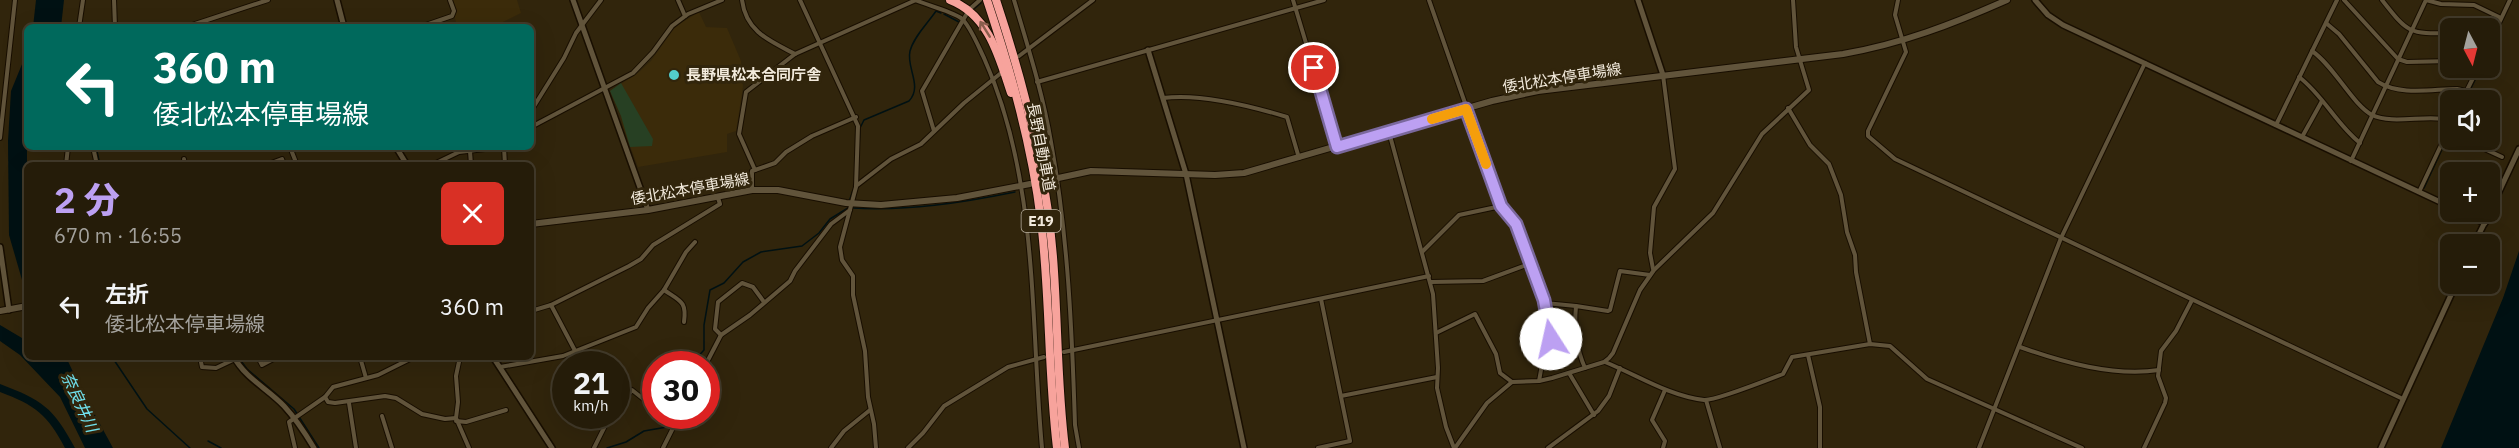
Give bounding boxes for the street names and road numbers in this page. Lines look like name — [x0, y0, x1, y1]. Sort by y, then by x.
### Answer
street label: 倭北松本停車場線 — [1501, 59, 1623, 96]
street label: 長野自動車道 — [1024, 101, 1059, 193]
street label: 倭北松本停車場線 — [629, 169, 751, 208]
road number: E19 — [1022, 210, 1060, 232]

